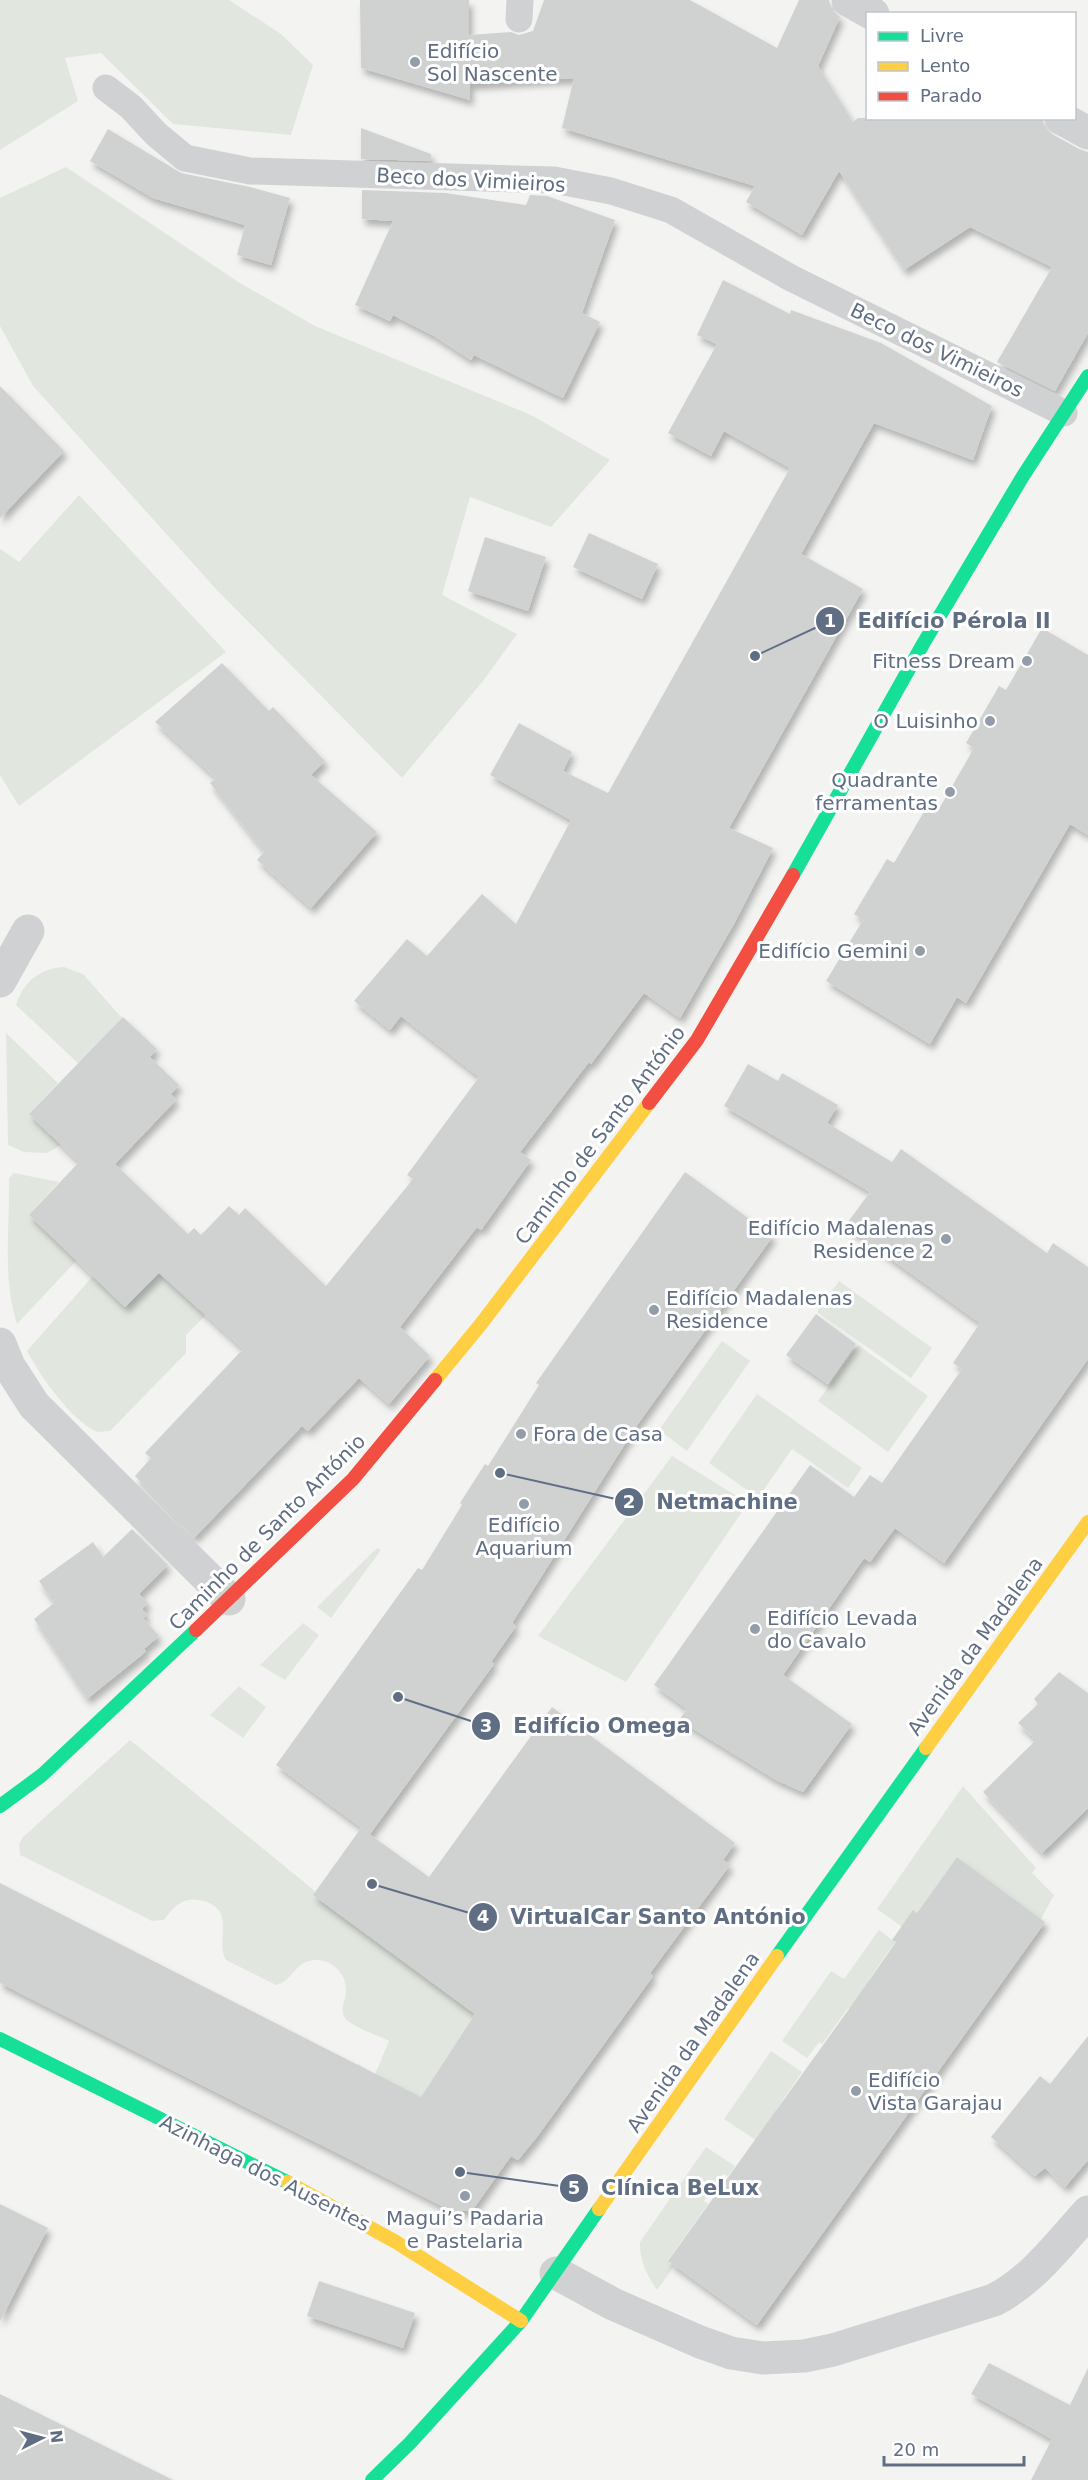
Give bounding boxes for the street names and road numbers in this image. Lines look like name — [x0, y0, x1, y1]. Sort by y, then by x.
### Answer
street label: Beco dos Vimieiros — [376, 163, 566, 197]
street label: Beco dos Vimieiros — [847, 298, 1027, 402]
street label: Caminho de Santo António — [510, 1021, 690, 1249]
street label: Caminho de Santo António — [164, 1429, 370, 1635]
street label: Avenida da Madalena — [902, 1552, 1048, 1740]
street label: Avenida da Madalena — [622, 1947, 764, 2137]
street label: Azinhaga dos Ausentes — [156, 2109, 374, 2237]

